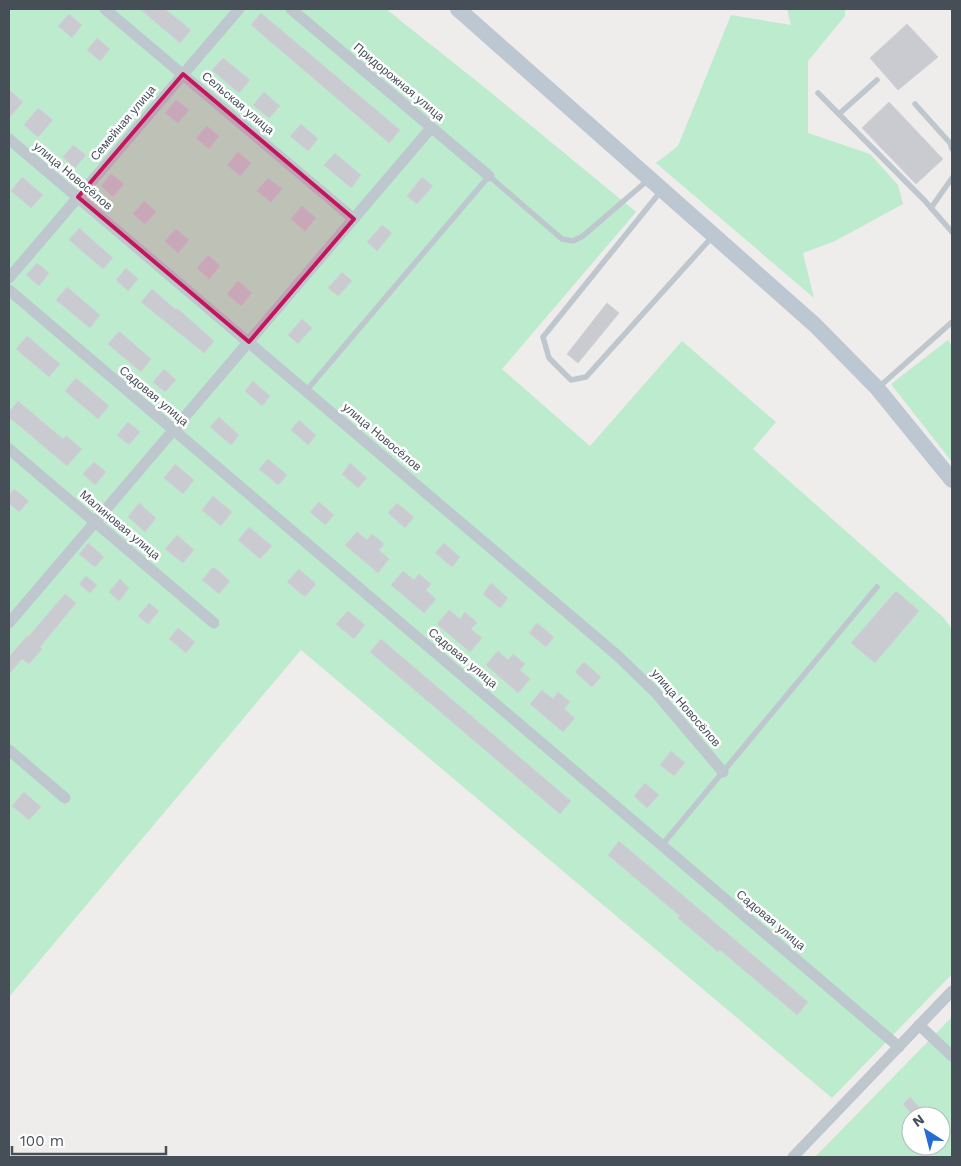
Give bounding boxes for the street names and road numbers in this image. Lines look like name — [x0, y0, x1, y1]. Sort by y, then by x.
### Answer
street label: Придорожная улица — [351, 40, 447, 124]
street label: Сельская улица — [199, 69, 277, 137]
street label: Семейная улица — [87, 82, 159, 163]
street label: улица Новосёлов — [31, 139, 115, 213]
street label: Садовая улица — [117, 363, 192, 429]
street label: улица Новосёлов — [340, 400, 424, 474]
street label: Малиновая улица — [77, 487, 163, 563]
street label: Садовая улица — [426, 625, 501, 691]
street label: улица Новосёлов — [649, 666, 723, 750]
street label: Садовая улица — [734, 887, 809, 953]

